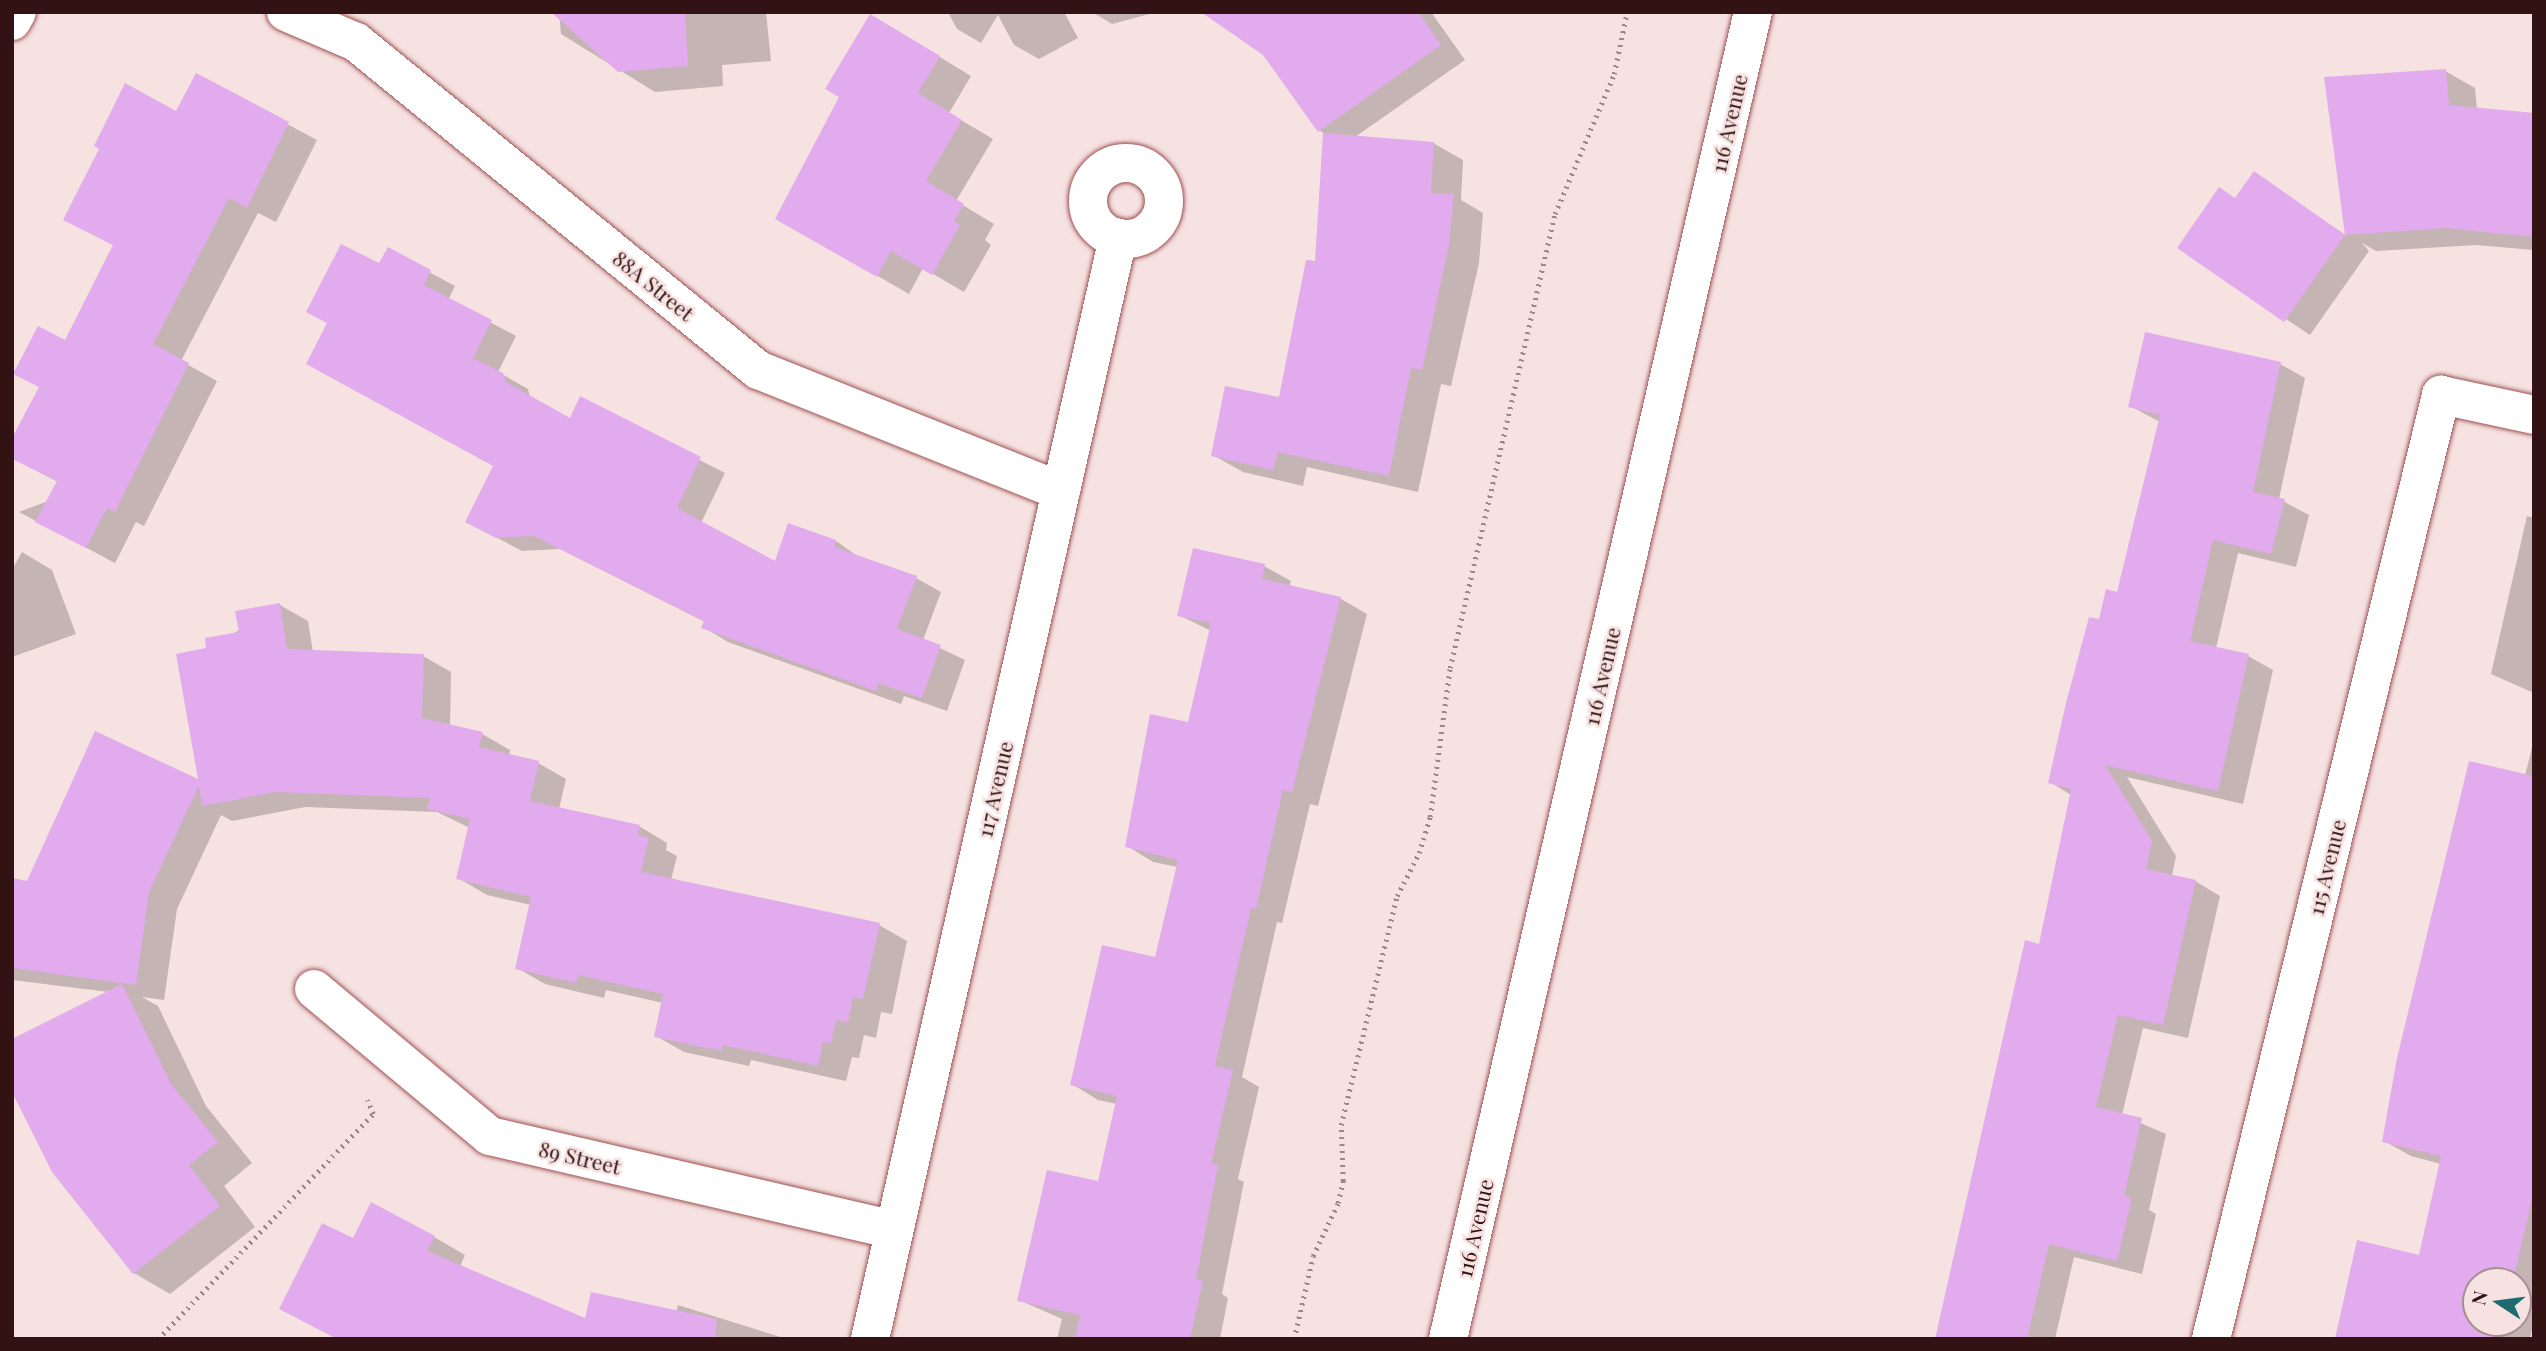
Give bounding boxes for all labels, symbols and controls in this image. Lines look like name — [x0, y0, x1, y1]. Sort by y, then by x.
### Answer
street label: 116 Avenue — [1704, 71, 1752, 175]
street label: 88A Street — [609, 245, 699, 325]
street label: 116 Avenue — [1577, 624, 1625, 728]
street label: 117 Avenue — [971, 738, 1017, 840]
street label: 115 Avenue — [2302, 816, 2350, 918]
street label: 89 Street — [537, 1135, 623, 1179]
street label: 116 Avenue — [1450, 1176, 1498, 1280]
north arrow — [2462, 1267, 2532, 1337]
text: N — [2464, 1288, 2493, 1307]

